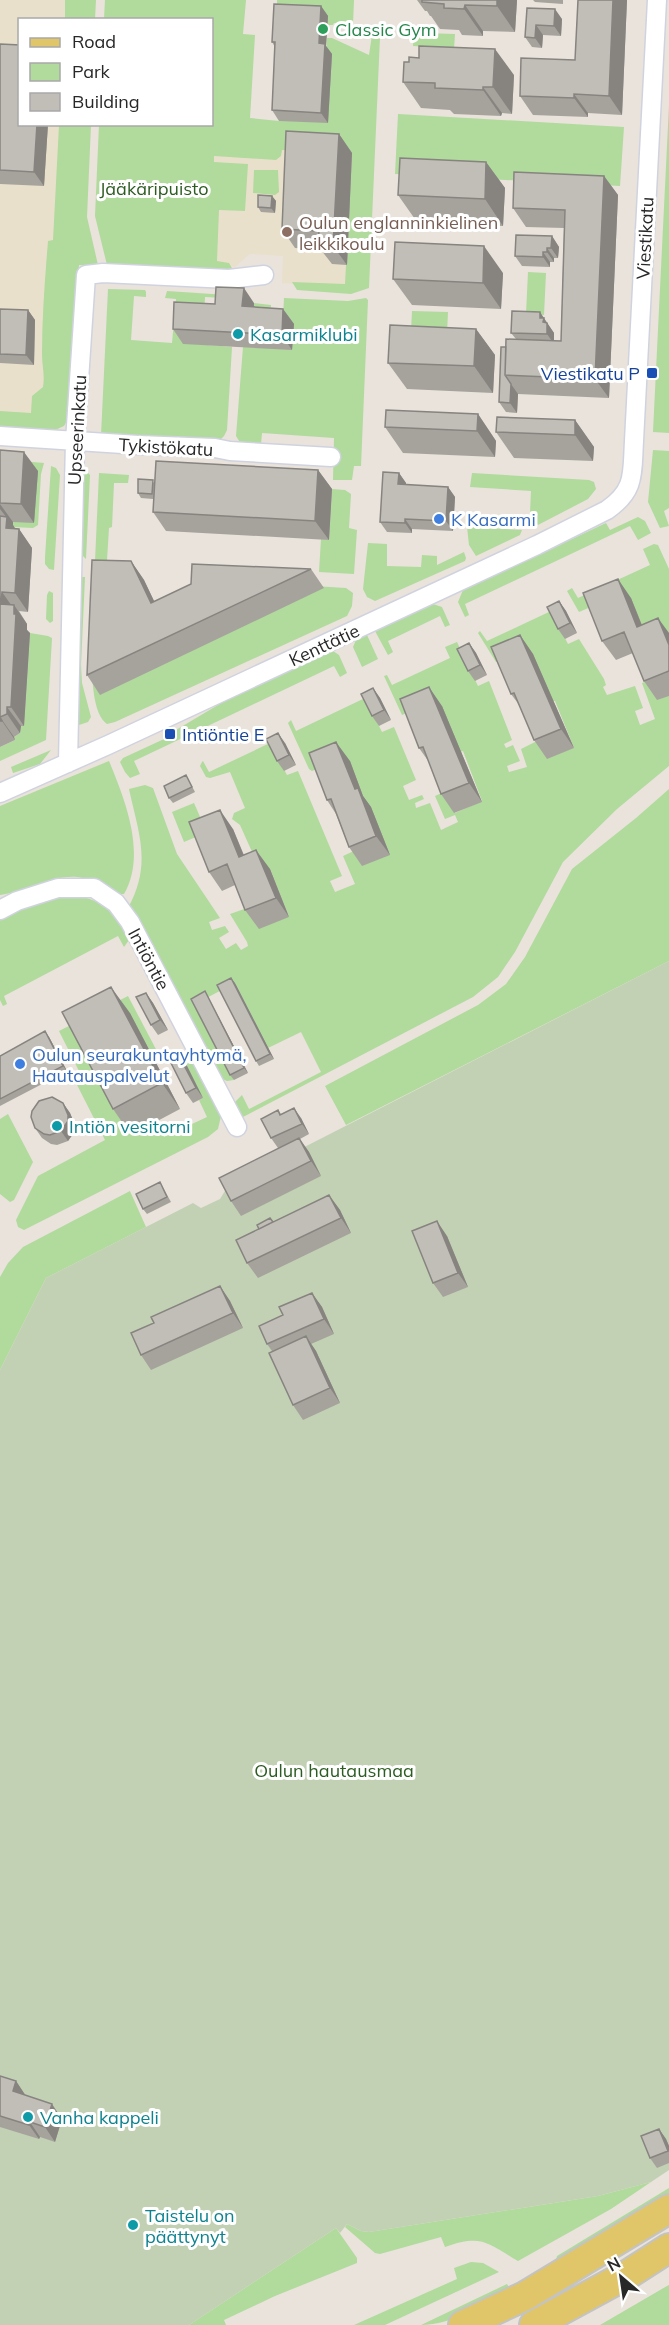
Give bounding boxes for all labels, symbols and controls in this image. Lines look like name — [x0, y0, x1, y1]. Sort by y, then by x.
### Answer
legend — [18, 18, 213, 126]
place label: Classic Gym — [335, 18, 437, 41]
marker: Classic Gym — [316, 22, 330, 36]
text: Road — [72, 30, 116, 53]
text: Park — [72, 60, 111, 83]
text: Building — [72, 90, 140, 113]
park label: Jääkäripuisto — [99, 177, 209, 200]
street label: Viestikatu — [631, 196, 659, 280]
place label: Oulun englanninkielinen leikkikoulu — [299, 211, 498, 255]
marker: Oulun englanninkielinen leikkikoulu — [280, 225, 294, 239]
place label: Kasarmiklubi — [250, 323, 358, 346]
marker: Kasarmiklubi — [231, 327, 245, 341]
place label: Viestikatu P — [541, 362, 640, 385]
marker: Viestikatu P — [645, 366, 659, 380]
street label: Upseerinkatu — [63, 374, 91, 486]
street label: Tykistökatu — [118, 433, 214, 461]
place label: K Kasarmi — [451, 508, 536, 531]
marker: K Kasarmi — [432, 512, 446, 526]
street label: Kenttätie — [285, 619, 363, 671]
place label: Intiöntie E — [182, 723, 264, 746]
marker: Intiöntie E — [163, 727, 177, 741]
street label: Intiöntie — [123, 924, 175, 994]
place label: Oulun seurakuntayhtymä, Hautauspalvelut — [32, 1043, 247, 1087]
marker: Oulun seurakuntayhtymä, Hautauspalvelut — [13, 1057, 27, 1071]
place label: Intiön vesitorni — [69, 1115, 191, 1138]
marker: Intiön vesitorni — [50, 1119, 64, 1133]
park label: Oulun hautausmaa — [254, 1759, 414, 1782]
place label: Vanha kappeli — [40, 2106, 159, 2129]
marker: Vanha kappeli — [21, 2110, 35, 2124]
place label: Taistelu on päättynyt — [145, 2204, 235, 2248]
marker: Taistelu on päättynyt — [126, 2218, 140, 2232]
north arrow — [591, 2247, 651, 2307]
text: N — [604, 2252, 624, 2276]

